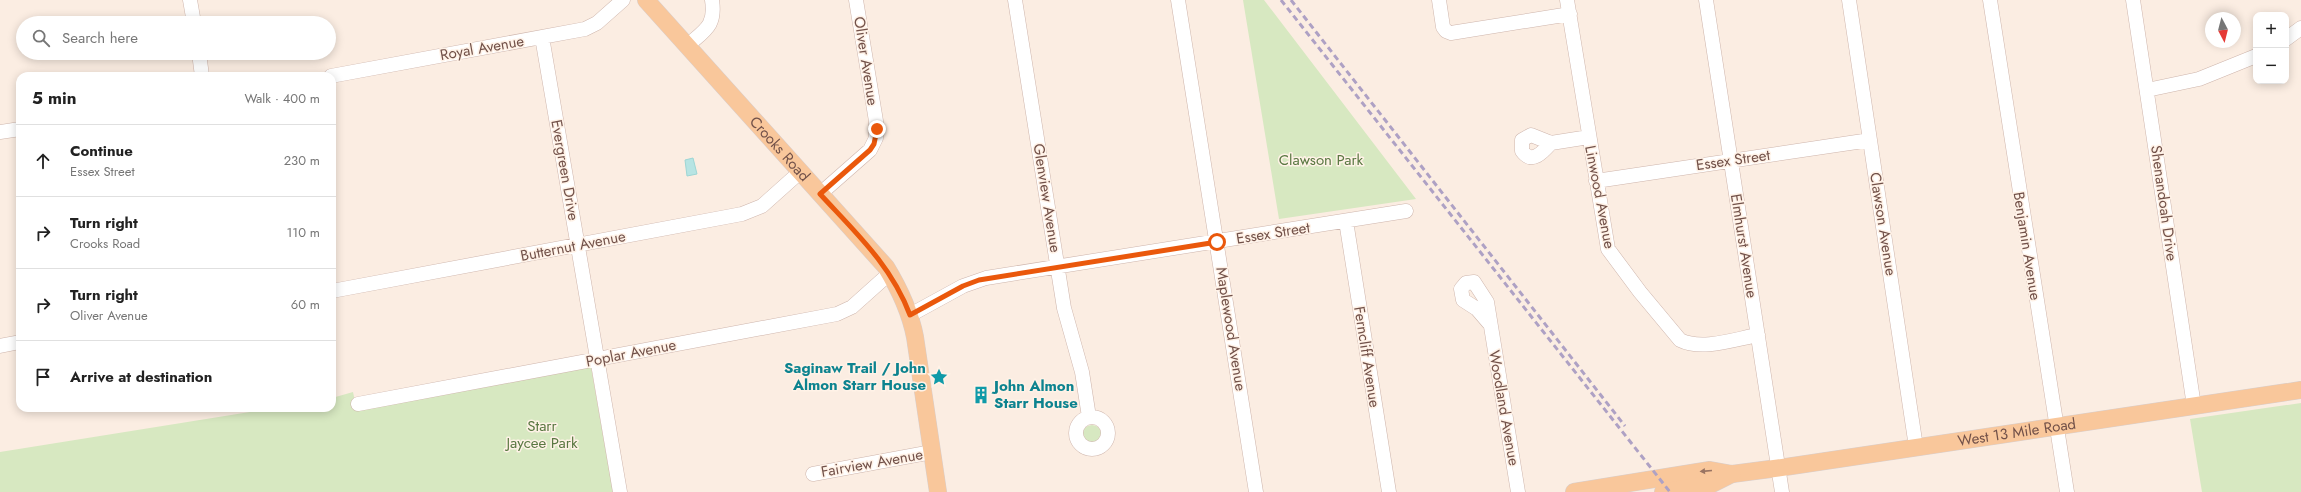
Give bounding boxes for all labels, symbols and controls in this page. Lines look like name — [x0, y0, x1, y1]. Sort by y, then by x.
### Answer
north arrow — [2205, 12, 2241, 48]
map controls — [2253, 12, 2289, 84]
button: + — [2253, 12, 2289, 48]
street label: Oliver Avenue — [848, 15, 884, 107]
search box — [16, 16, 336, 60]
icon: search — [30, 27, 52, 49]
text: Search here — [62, 27, 138, 49]
street label: Royal Avenue — [438, 30, 526, 66]
button: − — [2253, 48, 2289, 84]
text: 5 min — [32, 86, 76, 110]
text: Walk · 400 m — [245, 89, 320, 108]
street label: Crooks Road — [744, 111, 815, 186]
street label: Evergreen Drive — [545, 118, 585, 222]
route end — [868, 120, 886, 138]
text: Continue — [70, 140, 133, 162]
street label: Glenview Avenue — [1028, 142, 1067, 254]
street label: Linwood Avenue — [1579, 144, 1621, 251]
street label: Essex Street — [1695, 144, 1772, 176]
street label: Shenandoah Drive — [2145, 144, 2183, 262]
park label: Clawson Park — [1279, 149, 1364, 171]
icon: ahead — [32, 150, 54, 172]
text: 230 m — [284, 151, 320, 170]
text: Essex Street — [70, 162, 135, 181]
street label: Clawson Avenue — [1864, 171, 1902, 278]
street label: Benjamin Avenue — [2008, 190, 2046, 302]
street label: Elmhurst Avenue — [1725, 192, 1763, 300]
text: Turn right — [70, 212, 138, 234]
street label: Essex Street — [1235, 216, 1312, 250]
icon: right — [32, 222, 54, 244]
text: 110 m — [286, 223, 320, 242]
street label: Butternut Avenue — [518, 225, 628, 267]
route start — [1208, 233, 1226, 251]
text: Crooks Road — [70, 234, 140, 253]
street label: Maplewood Avenue — [1210, 266, 1252, 393]
text: Turn right — [70, 284, 138, 306]
icon: right — [32, 294, 54, 316]
text: 60 m — [291, 295, 320, 314]
street label: Ferncliff Avenue — [1348, 305, 1386, 409]
text: Oliver Avenue — [70, 306, 148, 325]
street label: Poplar Avenue — [584, 333, 678, 373]
street label: Woodland Avenue — [1483, 349, 1525, 468]
place label: Saginaw Trail / John Almon Starr House — [784, 357, 926, 396]
icon: arrive — [32, 366, 54, 388]
text: Arrive at destination — [70, 366, 212, 388]
place icon: Saginaw Trail / John Almon Starr House — [929, 367, 949, 387]
place label: John Almon Starr House — [991, 375, 1078, 414]
building icon: John Almon Starr House — [971, 385, 991, 405]
street label: West 13 Mile Road — [1956, 413, 2077, 452]
park label: Starr Jaycee Park — [505, 415, 578, 454]
street label: Fairview Avenue — [819, 443, 925, 483]
one-way arrow — [1700, 468, 1712, 475]

